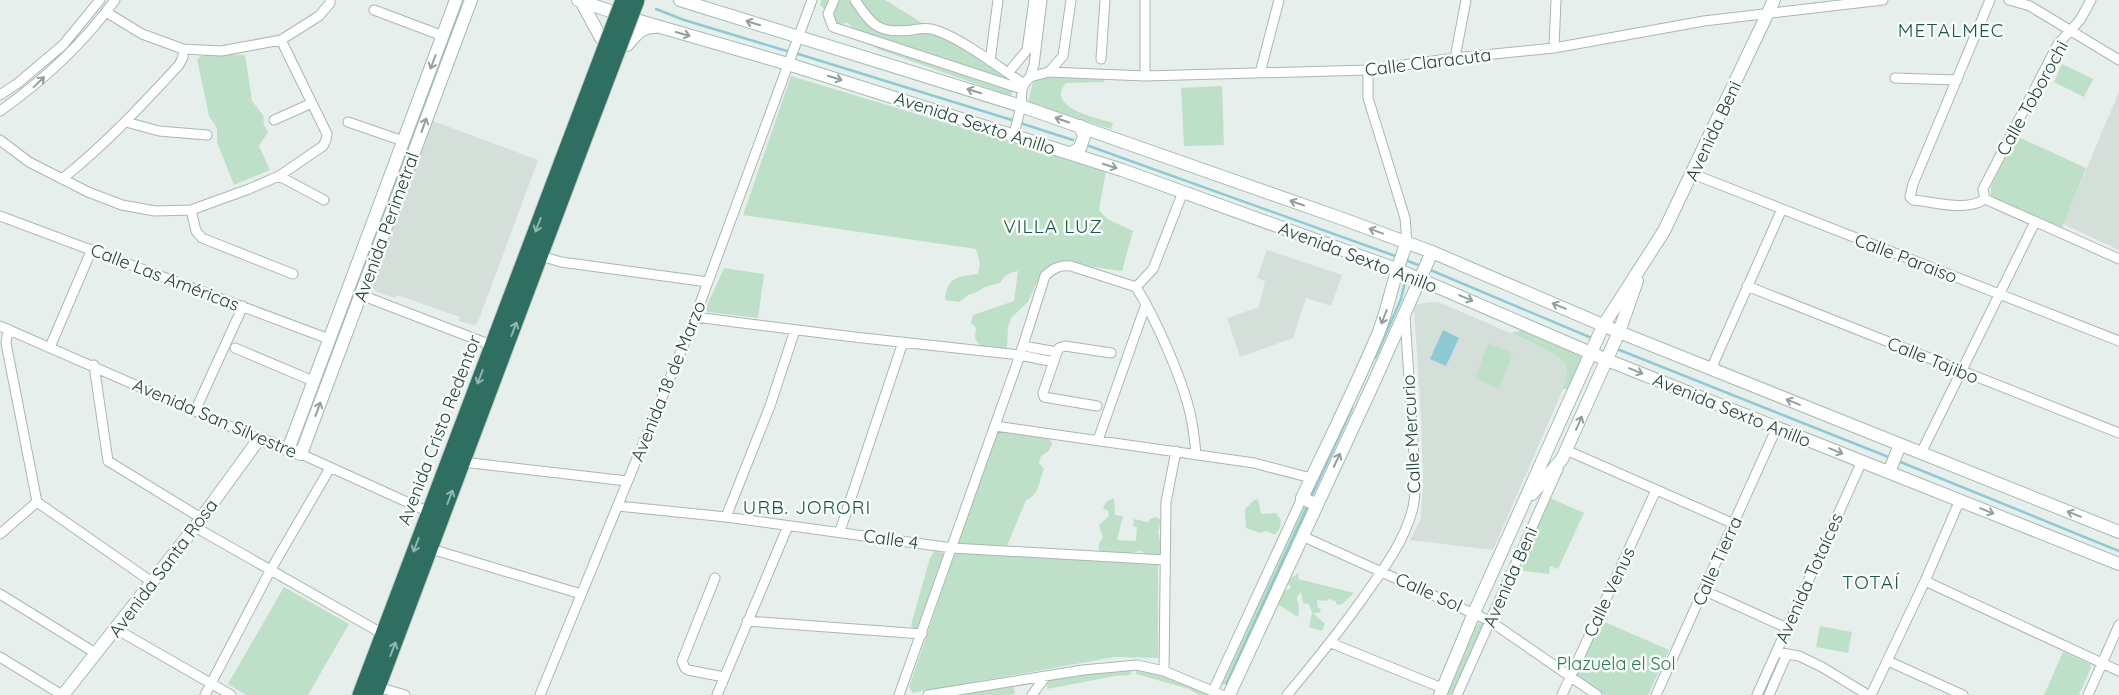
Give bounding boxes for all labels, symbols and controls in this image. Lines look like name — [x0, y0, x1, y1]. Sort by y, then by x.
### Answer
one-way arrow — [745, 17, 761, 27]
district label: METALMEC — [1898, 18, 2004, 42]
one-way arrow — [674, 30, 690, 39]
street label: Calle Toborochi — [1991, 36, 2073, 160]
street label: Calle Claracuta — [1364, 43, 1492, 81]
one-way arrow — [428, 54, 437, 69]
one-way arrow — [826, 74, 842, 84]
one-way arrow — [33, 76, 45, 88]
street label: Avenida Beni — [1680, 77, 1746, 185]
street label: Avenida Sexto Anillo — [891, 86, 1059, 160]
one-way arrow — [967, 86, 982, 95]
one-way arrow — [1054, 115, 1070, 124]
one-way arrow — [420, 118, 429, 134]
street label: Avenida Perimetral — [348, 149, 424, 305]
one-way arrow — [1102, 162, 1117, 171]
one-way arrow — [1290, 198, 1306, 207]
district label: VILLA LUZ — [1003, 214, 1103, 238]
street label: Avenida Sexto Anillo — [1275, 216, 1441, 298]
one-way arrow — [533, 217, 542, 232]
one-way arrow — [1369, 226, 1384, 235]
street label: Calle Paraiso — [1851, 228, 1961, 288]
street label: Calle Las Américas — [87, 238, 243, 316]
one-way arrow — [1458, 294, 1473, 304]
street label: Avenida 18 de Marzo — [625, 297, 711, 465]
one-way arrow — [1552, 301, 1567, 311]
one-way arrow — [1379, 308, 1388, 324]
one-way arrow — [510, 322, 519, 337]
street label: Calle Tajibo — [1884, 331, 1982, 389]
street label: Avenida Cristo Redentor — [392, 332, 486, 528]
one-way arrow — [1628, 367, 1643, 377]
street label: Avenida Sexto Anillo — [1650, 368, 1814, 452]
one-way arrow — [474, 369, 483, 384]
street label: Avenida San Silvestre — [129, 373, 301, 463]
street label: Calle Mercurio — [1396, 374, 1426, 494]
one-way arrow — [1786, 397, 1801, 406]
one-way arrow — [314, 402, 323, 417]
one-way arrow — [1574, 416, 1584, 431]
one-way arrow — [1828, 447, 1843, 456]
one-way arrow — [1333, 453, 1343, 468]
one-way arrow — [446, 490, 455, 506]
street label: Avenida Santa Rosa — [103, 494, 223, 642]
district label: URB. JORORI — [743, 495, 871, 519]
one-way arrow — [1979, 507, 1994, 516]
street label: Avenida Totaíces — [1770, 509, 1848, 647]
one-way arrow — [2067, 509, 2082, 518]
street label: Calle Tierra — [1687, 513, 1747, 609]
street label: Avenida Beni — [1478, 523, 1542, 631]
street label: Calle 4 — [862, 524, 920, 554]
one-way arrow — [411, 537, 420, 552]
street label: Calle Venus — [1578, 543, 1640, 641]
street label: Calle Sol — [1392, 567, 1466, 617]
district label: TOTAÍ — [1842, 570, 1900, 594]
one-way arrow — [389, 642, 398, 658]
park label: Plazuela el Sol — [1556, 652, 1676, 675]

